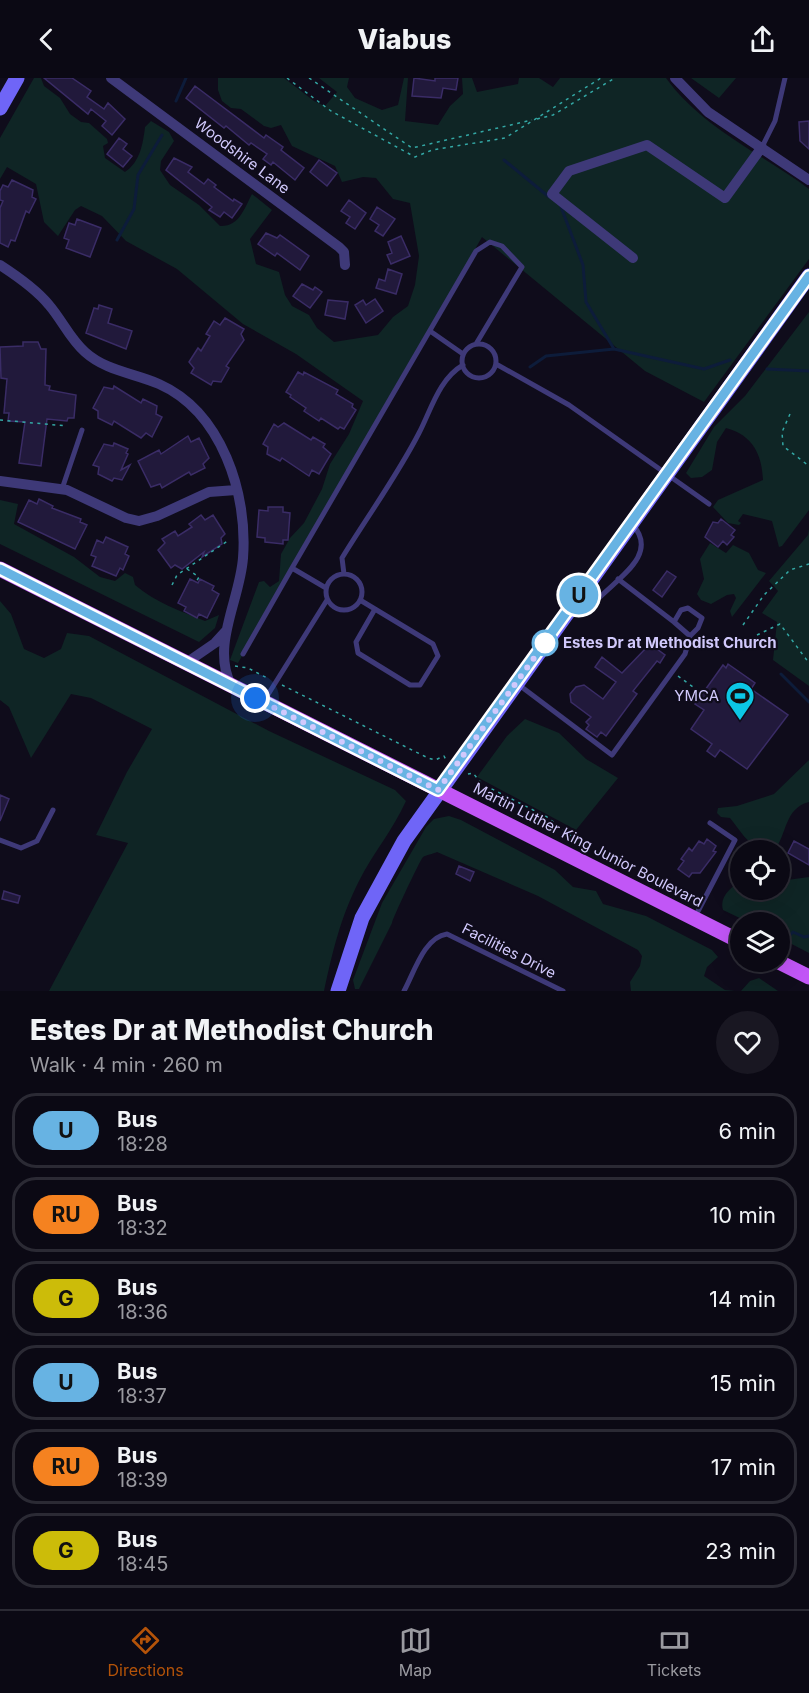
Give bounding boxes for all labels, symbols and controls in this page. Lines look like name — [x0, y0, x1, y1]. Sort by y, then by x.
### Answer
icon: back — [30, 23, 63, 56]
text: Viabus — [357, 23, 452, 56]
icon: share — [746, 23, 779, 56]
street label: Woodshire Lane — [191, 114, 294, 198]
line badge: U — [560, 576, 598, 614]
text: U — [571, 583, 587, 608]
marker: Estes Dr at Methodist Church — [532, 630, 558, 656]
place label: Estes Dr at Methodist Church — [563, 633, 777, 652]
sports icon: YMCA — [724, 680, 756, 722]
your location — [240, 683, 270, 713]
place label: YMCA — [674, 686, 719, 705]
street label: Martin Luther King Junior Boulevard — [470, 778, 706, 911]
map controls — [730, 840, 790, 972]
button: locate — [730, 840, 790, 900]
button: layers — [730, 912, 790, 972]
street label: Facilities Drive — [459, 919, 559, 982]
button: heart — [716, 1011, 779, 1074]
text: Estes Dr at Methodist Church — [30, 1013, 434, 1047]
text: Walk · 4 min · 260 m — [30, 1053, 223, 1077]
text: Bus — [117, 1106, 158, 1132]
text: U — [58, 1118, 74, 1143]
text: 6 min — [719, 1118, 776, 1144]
text: 18:28 — [117, 1132, 168, 1156]
text: Bus — [117, 1190, 158, 1216]
text: RU — [51, 1202, 81, 1227]
text: 10 min — [709, 1202, 776, 1228]
text: 18:32 — [117, 1216, 168, 1240]
text: Bus — [117, 1274, 158, 1300]
text: G — [58, 1286, 74, 1311]
text: 14 min — [709, 1286, 776, 1312]
text: 18:36 — [117, 1300, 168, 1324]
text: Bus — [117, 1358, 158, 1384]
text: U — [58, 1370, 74, 1395]
text: 15 min — [710, 1370, 776, 1396]
text: 18:37 — [117, 1384, 167, 1408]
text: Bus — [117, 1442, 158, 1468]
text: RU — [51, 1454, 81, 1479]
text: 17 min — [711, 1454, 776, 1480]
text: 18:39 — [117, 1468, 168, 1492]
text: Bus — [117, 1526, 158, 1552]
text: G — [58, 1538, 74, 1563]
text: 23 min — [705, 1538, 776, 1564]
text: 18:45 — [117, 1552, 168, 1576]
tab: Directions — [107, 1624, 184, 1680]
tab: Map — [399, 1624, 432, 1680]
tab: Tickets — [647, 1624, 701, 1680]

